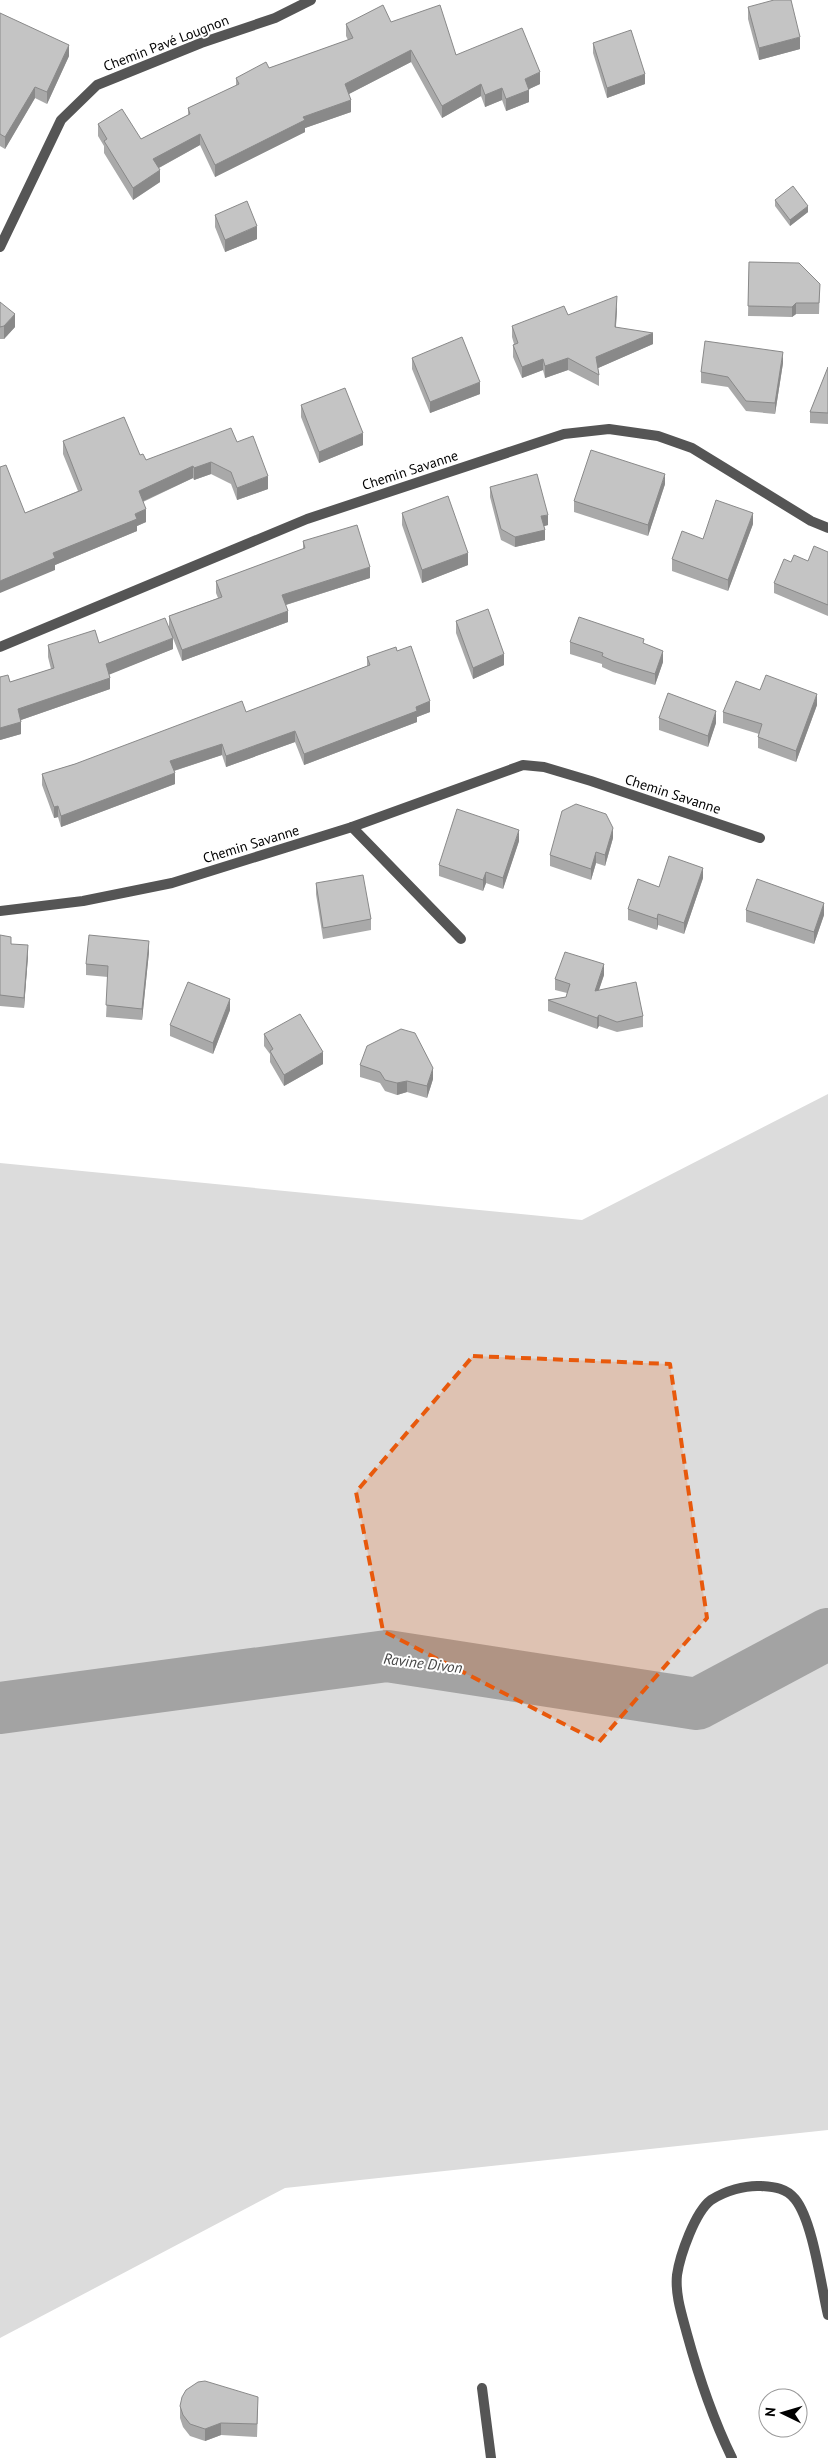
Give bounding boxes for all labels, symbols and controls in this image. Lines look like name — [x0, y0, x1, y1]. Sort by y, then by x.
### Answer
street label: Chemin Pavé Lougnon — [101, 11, 231, 75]
street label: Chemin Savanne — [360, 446, 460, 494]
street label: Chemin Savanne — [623, 770, 723, 818]
street label: Chemin Savanne — [201, 821, 301, 867]
water label: Ravine Divon — [382, 1649, 464, 1677]
north arrow — [758, 2388, 808, 2438]
text: N — [761, 2406, 779, 2417]

